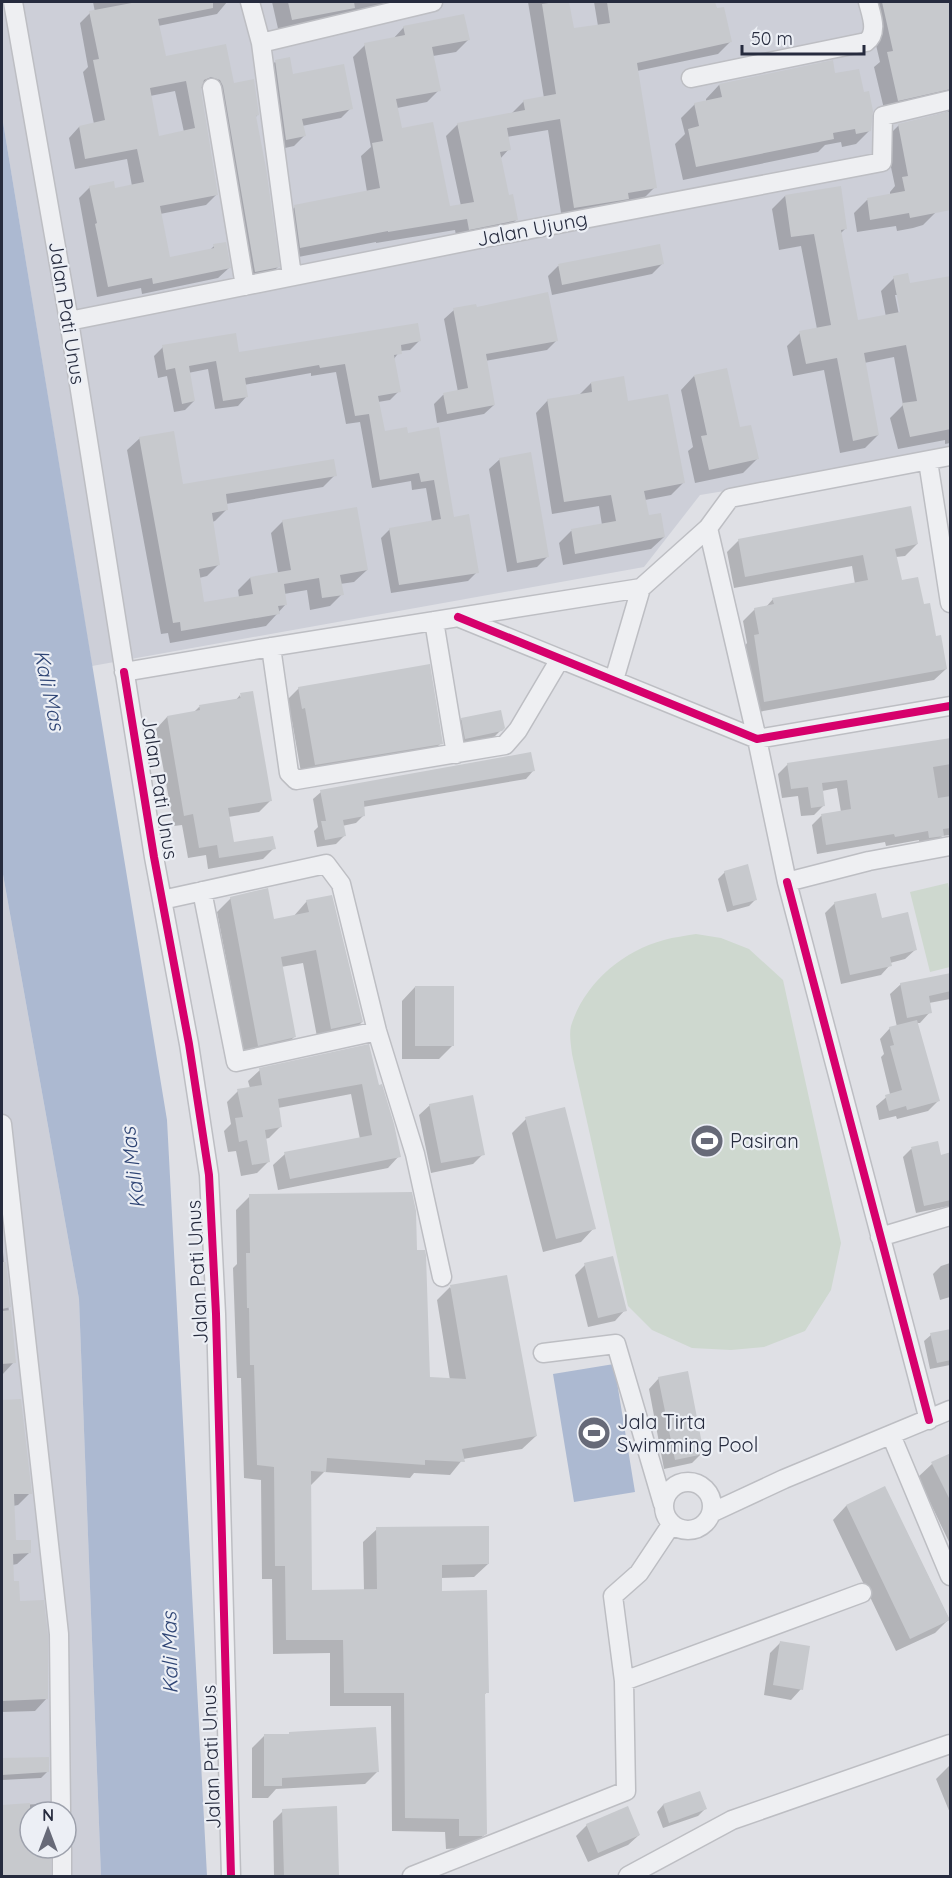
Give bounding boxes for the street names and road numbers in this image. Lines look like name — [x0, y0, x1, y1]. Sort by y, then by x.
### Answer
street label: Jalan Ujung — [474, 206, 589, 252]
street label: Jalan Pati Unus — [44, 240, 91, 386]
street label: Jalan Pati Unus — [137, 715, 184, 861]
street label: Jalan Pati Unus — [180, 1199, 213, 1345]
street label: Jalan Pati Unus — [195, 1684, 226, 1830]

